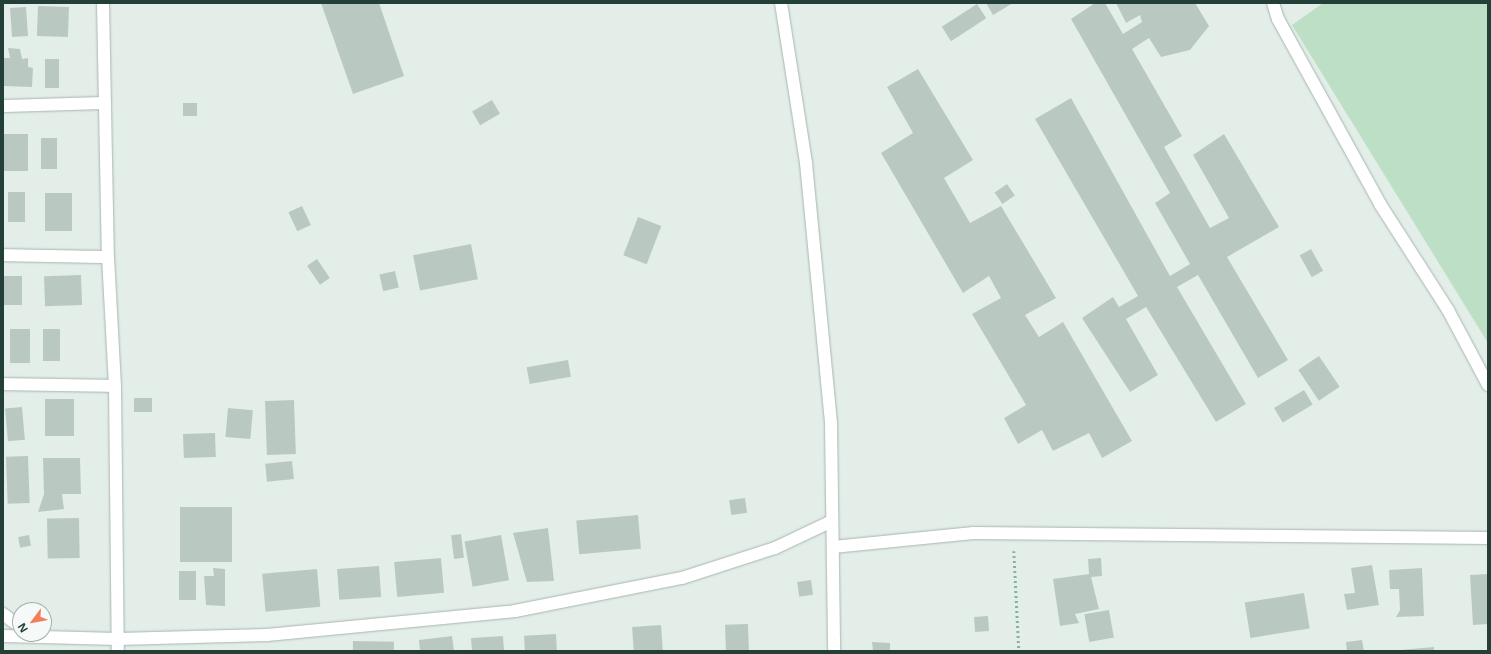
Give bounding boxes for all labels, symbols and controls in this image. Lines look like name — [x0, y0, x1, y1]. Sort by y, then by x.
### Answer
north arrow — [12, 602, 52, 642]
text: N — [14, 620, 31, 636]

